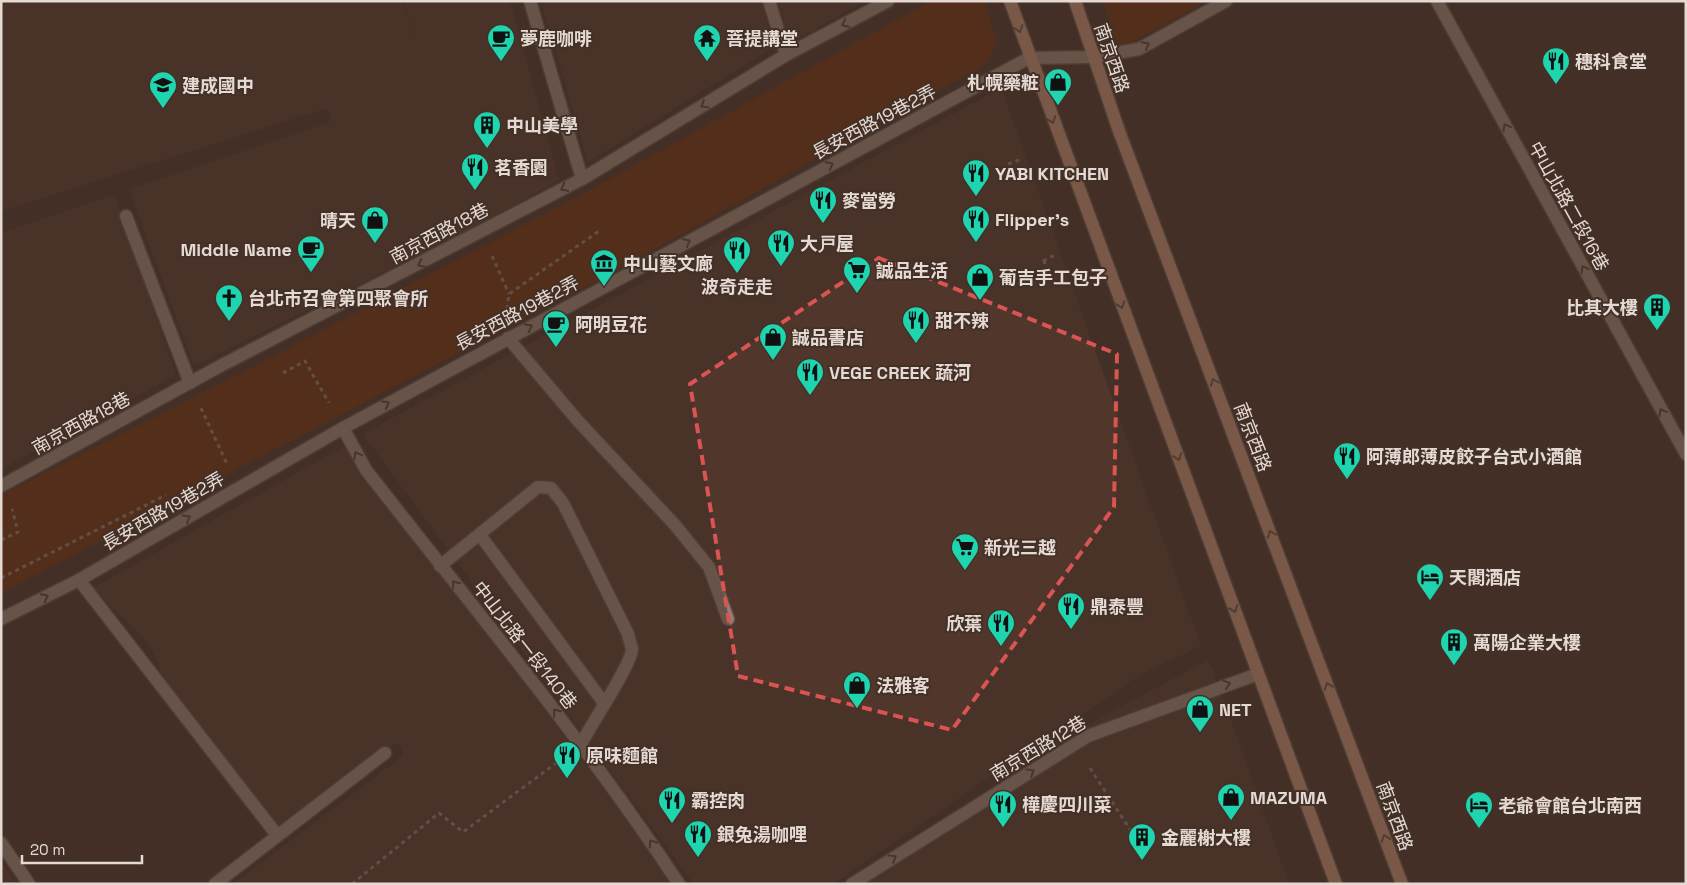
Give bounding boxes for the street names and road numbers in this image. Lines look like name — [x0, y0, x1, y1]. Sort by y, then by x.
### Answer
street label: 南京西路 — [1089, 20, 1135, 96]
street label: 長安西路19巷2弄 — [808, 80, 940, 164]
street label: 中山北路二段16巷 — [1524, 137, 1614, 275]
street label: 南京西路18巷 — [386, 197, 492, 269]
street label: 長安西路19巷2弄 — [451, 271, 583, 355]
street label: 南京西路18巷 — [28, 387, 134, 459]
street label: 南京西路 — [1229, 399, 1277, 475]
street label: 長安西路19巷2弄 — [98, 467, 228, 555]
street label: 中山北路一段140巷 — [468, 576, 582, 714]
street label: 南京西路12巷 — [986, 710, 1090, 786]
street label: 南京西路 — [1372, 778, 1418, 854]

